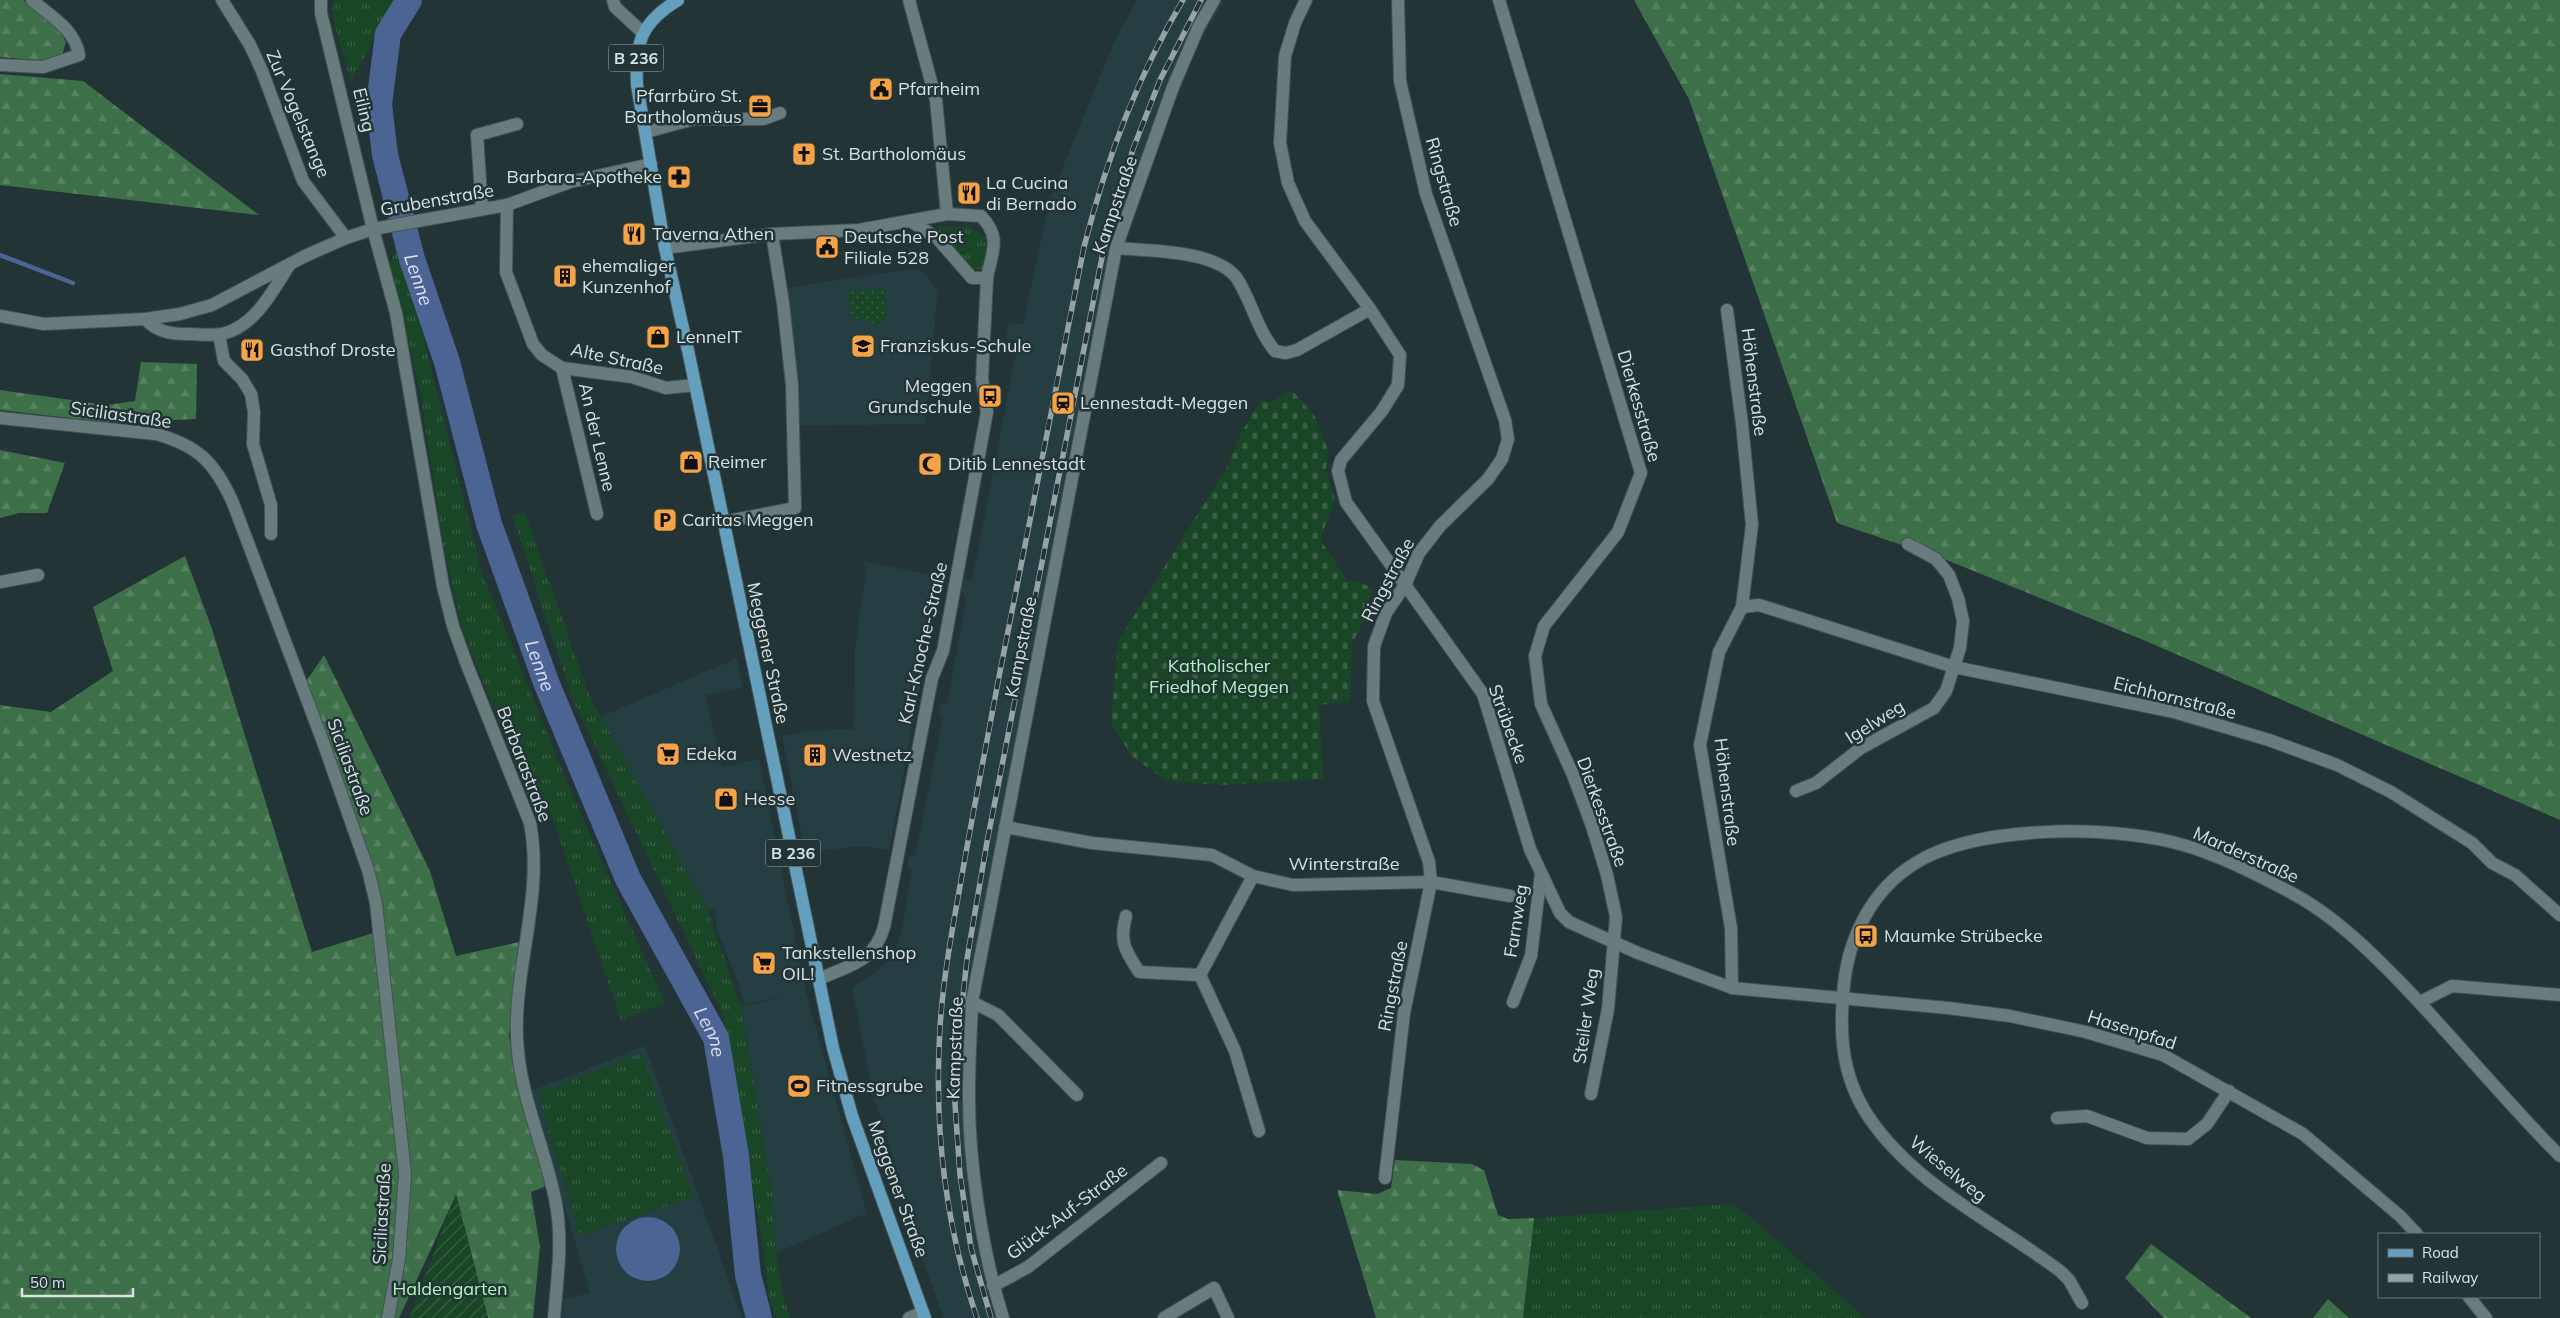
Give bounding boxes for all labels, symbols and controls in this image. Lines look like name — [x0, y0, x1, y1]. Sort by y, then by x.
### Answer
road number: B 236 — [608, 44, 664, 72]
street label: Zur Vogelstange — [261, 47, 336, 181]
public building icon: Pfarrheim — [868, 76, 894, 102]
place label: Pfarrheim — [898, 77, 980, 100]
place label: Pfarrbüro St. Bartholomäus — [624, 84, 742, 128]
street label: Eiling — [348, 85, 381, 134]
office icon: Pfarrbüro St. Bartholomäus — [747, 93, 773, 119]
street label: Ringstraße — [1421, 135, 1468, 229]
church icon: St. Bartholomäus — [791, 141, 817, 167]
place label: St. Bartholomäus — [822, 142, 966, 165]
street label: Kampstraße — [1087, 153, 1142, 257]
pharmacy icon: Barbara-Apotheke — [666, 164, 692, 190]
place label: Barbara-Apotheke — [507, 165, 662, 188]
place label: La Cucina di Bernado — [986, 171, 1077, 215]
street label: Grubenstraße — [378, 178, 495, 221]
restaurant icon: La Cucina di Bernado — [956, 180, 982, 206]
restaurant icon: Taverna Athen — [621, 221, 647, 247]
place label: Taverna Athen — [652, 222, 774, 245]
place label: Deutsche Post Filiale 528 — [844, 225, 964, 269]
public building icon: Deutsche Post Filiale 528 — [814, 234, 840, 260]
water label: Lenne — [399, 250, 439, 309]
place label: ehemaliger Kunzenhof — [582, 254, 675, 298]
building icon: ehemaliger Kunzenhof — [552, 263, 578, 289]
shop icon: LenneIT — [645, 324, 671, 350]
place label: LenneIT — [676, 325, 742, 348]
street label: Höhenstraße — [1736, 327, 1773, 437]
school or university icon: Franziskus-Schule — [850, 333, 876, 359]
place label: Franziskus-Schule — [880, 334, 1031, 357]
restaurant icon: Gasthof Droste — [239, 337, 265, 363]
street label: Alte Straße — [569, 337, 666, 380]
place label: Gasthof Droste — [270, 338, 396, 361]
street label: Dierkesstraße — [1613, 347, 1666, 464]
place label: Meggen Grundschule — [868, 374, 972, 418]
street label: An der Lenne — [574, 380, 621, 493]
bus stop icon: Meggen Grundschule — [977, 383, 1003, 409]
station icon: Lennestadt-Meggen — [1050, 390, 1076, 416]
place label: Lennestadt-Meggen — [1080, 391, 1248, 414]
street label: Siciliastraße — [69, 396, 173, 433]
shop icon: Reimer — [678, 449, 704, 475]
place label: Reimer — [708, 450, 767, 473]
mosque icon: Ditib Lennestadt — [917, 451, 943, 477]
place label: Ditib Lennestadt — [948, 452, 1085, 475]
parking icon: Caritas Meggen — [652, 507, 678, 533]
place label: Caritas Meggen — [682, 508, 814, 531]
street label: Ringstraße — [1356, 534, 1419, 626]
street label: Karl-Knoche-Straße — [893, 560, 952, 726]
street label: Meggener Straße — [742, 580, 795, 726]
street label: Kampstraße — [999, 594, 1042, 699]
water label: Lenne — [520, 636, 561, 695]
park label: Katholischer Friedhof Meggen — [1149, 654, 1289, 698]
street label: Eichhornstraße — [2111, 671, 2239, 724]
street label: Strübecke — [1484, 681, 1533, 767]
street label: Igelweg — [1841, 694, 1909, 749]
street label: Barbarastraße — [492, 703, 557, 825]
street label: Siciliastraße — [322, 715, 379, 819]
street label: Höhenstraße — [1709, 737, 1746, 847]
supermarket icon: Edeka — [655, 741, 681, 767]
place label: Edeka — [686, 742, 737, 765]
building icon: Westnetz — [802, 742, 828, 768]
place label: Westnetz — [832, 743, 912, 766]
street label: Dierkesstraße — [1572, 754, 1633, 870]
shop icon: Hesse — [713, 786, 739, 812]
place label: Hesse — [744, 787, 795, 810]
street label: Marderstraße — [2190, 821, 2303, 888]
road number: B 236 — [766, 840, 820, 866]
street label: Winterstraße — [1289, 852, 1399, 875]
street label: Farnweg — [1498, 883, 1533, 959]
bus stop icon: Maumke Strübecke — [1853, 923, 1879, 949]
place label: Maumke Strübecke — [1884, 924, 2043, 947]
street label: Ringstraße — [1372, 939, 1413, 1033]
place label: Tankstellenshop OIL! — [782, 941, 916, 985]
supermarket icon: Tankstellenshop OIL! — [751, 950, 777, 976]
street label: Steiler Weg — [1567, 967, 1604, 1065]
street label: Kampstraße — [941, 996, 968, 1100]
water label: Lenne — [689, 1002, 731, 1059]
street label: Hasenpfad — [2085, 1004, 2180, 1055]
sports icon: Fitnessgrube — [786, 1073, 812, 1099]
place label: Fitnessgrube — [816, 1074, 923, 1097]
street label: Meggener Straße — [863, 1117, 934, 1261]
street label: Wieselweg — [1905, 1130, 1992, 1207]
street label: Glück-Auf-Straße — [1002, 1159, 1132, 1265]
street label: Siciliastraße — [367, 1163, 396, 1265]
legend — [2378, 1233, 2540, 1298]
text: Road — [2422, 1243, 2459, 1262]
scale bar — [22, 1266, 134, 1298]
text: Railway — [2422, 1268, 2478, 1287]
text: 50 m — [30, 1273, 65, 1292]
park label: Haldengarten — [392, 1277, 508, 1300]

